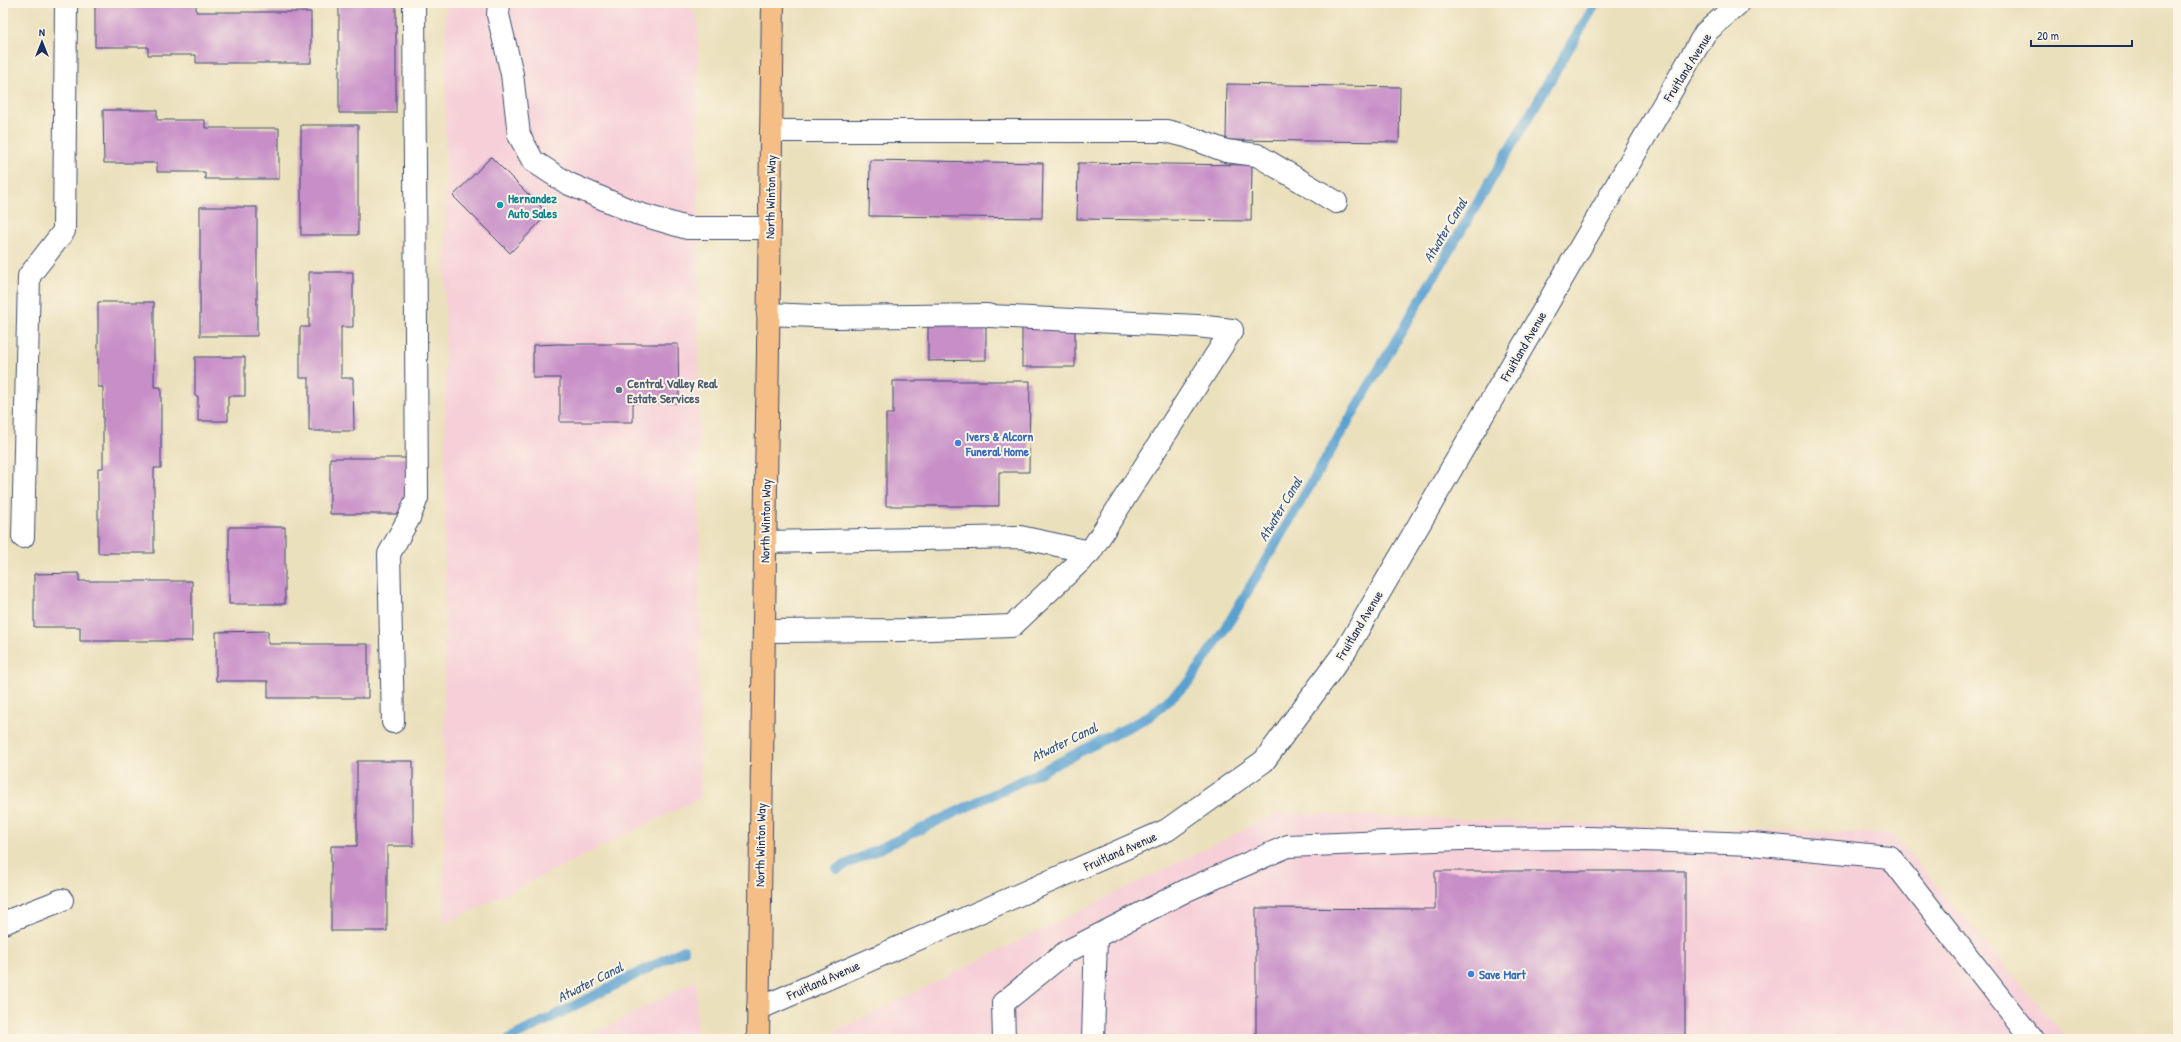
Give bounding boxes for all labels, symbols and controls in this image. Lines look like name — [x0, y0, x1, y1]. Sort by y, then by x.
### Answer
north arrow — [22, 22, 62, 62]
scale bar — [2031, 22, 2132, 48]
text: N — [39, 25, 45, 39]
text: 20 m — [2037, 27, 2059, 44]
street label: Fruitland Avenue — [1658, 29, 1715, 106]
street label: North Winton Way — [760, 154, 780, 239]
place label: Hernandez Auto Sales — [508, 189, 557, 222]
water label: Atwater Canal — [1418, 193, 1472, 265]
marker: Hernandez Auto Sales — [495, 200, 505, 210]
street label: Fruitland Avenue — [1495, 308, 1550, 385]
place label: Central Valley Real Estate Services — [627, 374, 718, 407]
marker: Central Valley Real Estate Services — [614, 385, 624, 395]
place label: Ivers & Alcorn Funeral Home — [965, 427, 1033, 460]
marker: Ivers & Alcorn Funeral Home — [953, 438, 963, 448]
water label: Atwater Canal — [1253, 472, 1307, 544]
street label: North Winton Way — [755, 478, 775, 563]
street label: Fruitland Avenue — [1331, 587, 1387, 664]
water label: Atwater Canal — [1028, 717, 1101, 766]
street label: North Winton Way — [750, 802, 770, 887]
street label: Fruitland Avenue — [1080, 827, 1159, 875]
water label: Atwater Canal — [554, 956, 627, 1006]
street label: Fruitland Avenue — [783, 956, 862, 1004]
place label: Save Mart — [1479, 965, 1526, 983]
marker: Save Mart — [1466, 969, 1476, 979]

